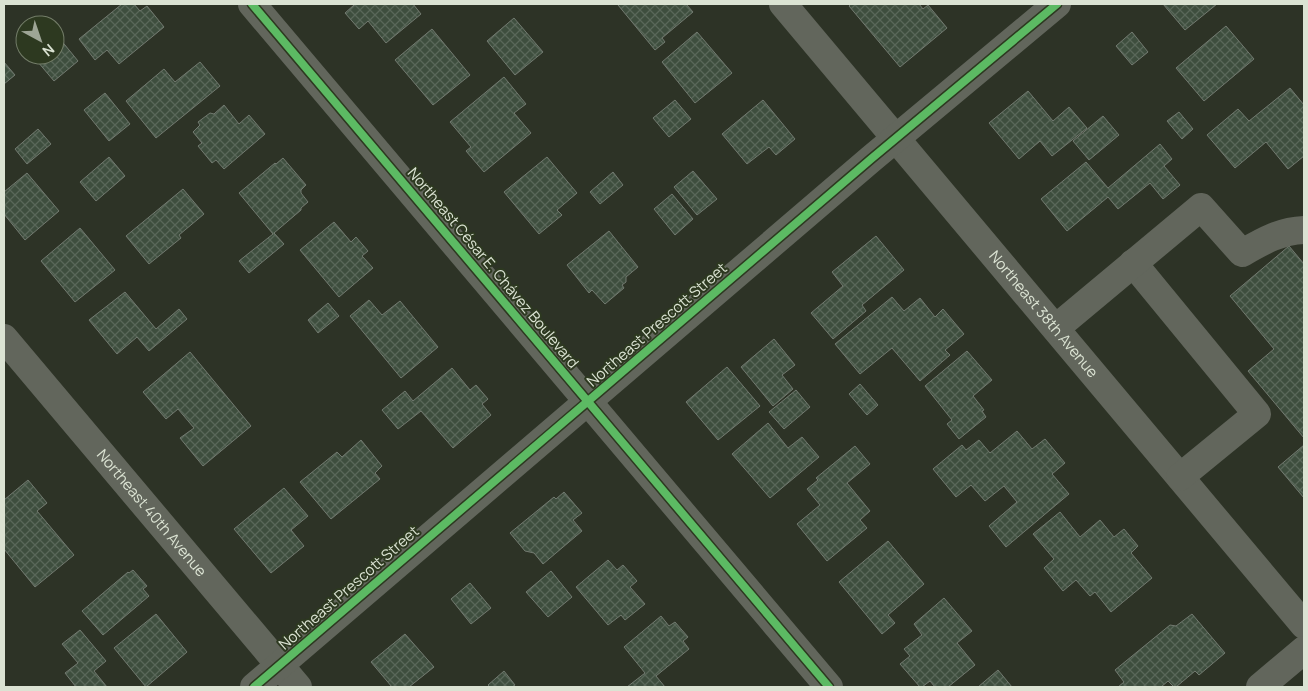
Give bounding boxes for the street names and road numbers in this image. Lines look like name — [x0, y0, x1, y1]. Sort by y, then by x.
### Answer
street label: Northeast César E. Chávez Boulevard — [403, 163, 584, 373]
street label: Northeast 38th Avenue — [984, 246, 1103, 382]
street label: Northeast Prescott Street — [582, 258, 731, 391]
street label: Northeast 40th Avenue — [92, 445, 212, 581]
street label: Northeast Prescott Street — [274, 521, 423, 654]

